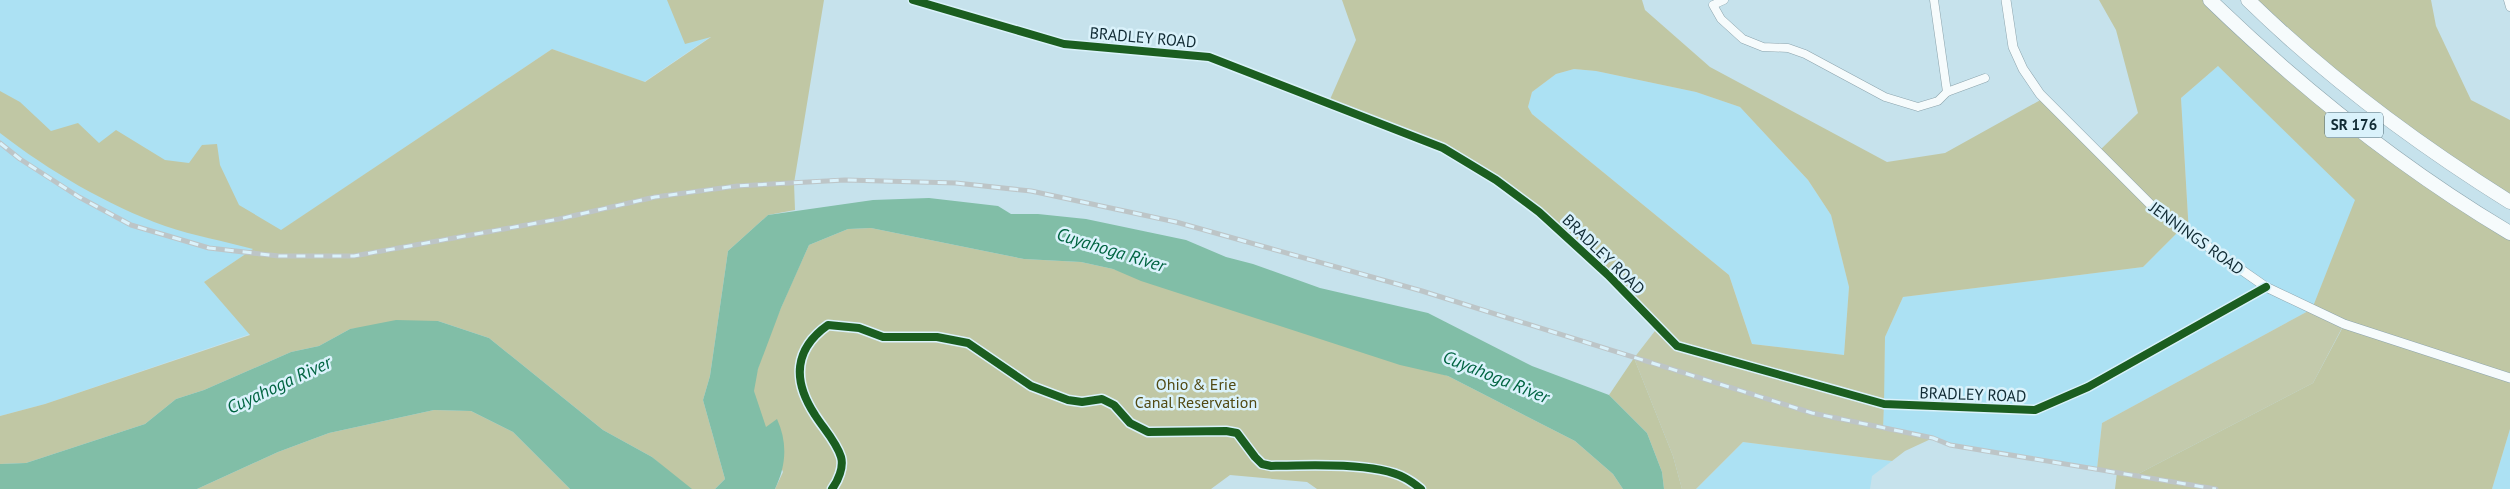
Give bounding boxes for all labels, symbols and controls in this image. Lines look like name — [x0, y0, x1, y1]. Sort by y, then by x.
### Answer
street label: BRADLEY ROAD — [1089, 22, 1197, 52]
road number: SR 176 — [2325, 112, 2383, 138]
street label: JENNINGS ROAD — [2145, 196, 2248, 279]
street label: BRADLEY ROAD — [1559, 210, 1649, 298]
water label: Cuyahoga River — [1054, 222, 1169, 277]
water label: Cuyahoga River — [1440, 345, 1554, 409]
water label: Cuyahoga River — [223, 350, 336, 419]
park label: Ohio & Erie Canal Reservation — [1135, 374, 1257, 412]
street label: BRADLEY ROAD — [1919, 382, 2027, 406]

